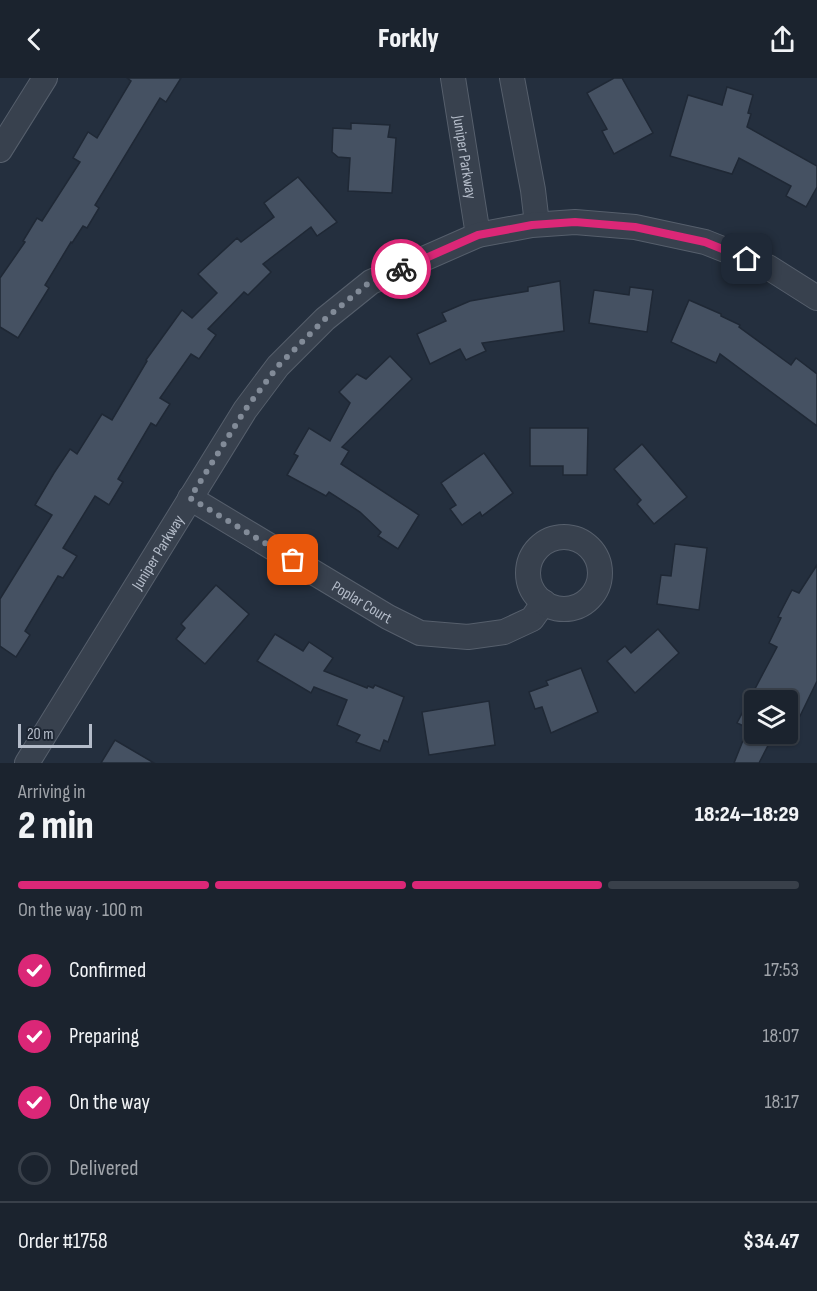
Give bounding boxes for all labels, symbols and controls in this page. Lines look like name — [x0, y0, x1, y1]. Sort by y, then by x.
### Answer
icon: back — [18, 23, 51, 56]
text: Forkly — [378, 23, 439, 55]
icon: share — [766, 23, 799, 56]
street label: Juniper Parkway — [448, 113, 480, 200]
pin — [721, 233, 772, 284]
courier — [371, 239, 431, 299]
icon: home — [730, 242, 763, 275]
icon: bike — [385, 253, 418, 286]
street label: Juniper Parkway — [128, 512, 189, 595]
pin — [267, 534, 318, 585]
icon: bag — [276, 543, 309, 576]
street label: Poplar Court — [328, 577, 395, 628]
map controls — [744, 690, 798, 744]
button: layers — [744, 690, 798, 744]
scale bar — [18, 721, 92, 748]
text: 20 m — [27, 725, 54, 744]
text: Arriving in — [18, 780, 86, 804]
text: 18:24–18:29 — [695, 801, 799, 828]
text: 2 min — [18, 803, 94, 850]
text: On the way · 100 m — [18, 898, 143, 922]
icon: check — [18, 954, 51, 987]
text: Confirmed — [69, 957, 146, 984]
text: 17:53 — [764, 958, 799, 982]
icon: check — [18, 1020, 51, 1053]
text: Preparing — [69, 1023, 139, 1050]
text: 18:07 — [763, 1024, 799, 1048]
icon: check — [18, 1086, 51, 1119]
text: On the way — [69, 1089, 150, 1116]
text: 18:17 — [765, 1090, 799, 1114]
text: Delivered — [69, 1155, 138, 1182]
text: Order #1758 — [18, 1228, 108, 1255]
text: $34.47 — [743, 1228, 799, 1255]

